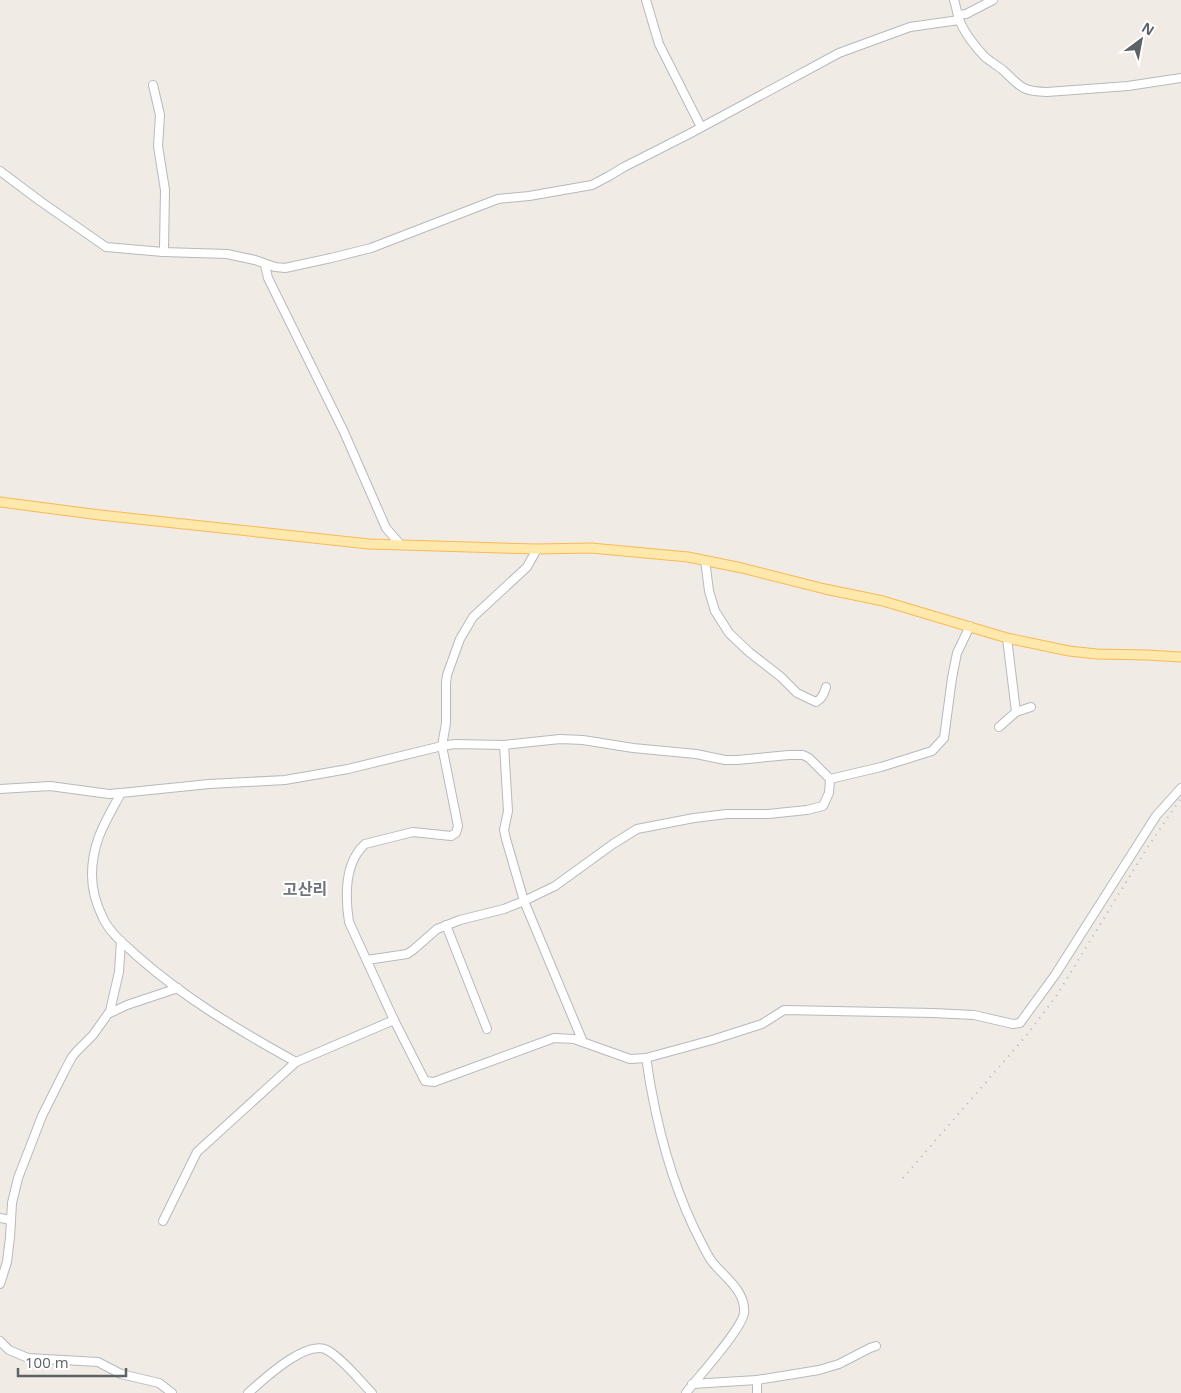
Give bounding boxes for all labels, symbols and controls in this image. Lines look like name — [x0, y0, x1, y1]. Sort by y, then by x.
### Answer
north arrow — [1116, 15, 1166, 65]
text: N — [1138, 17, 1158, 40]
district label: 고산리 — [283, 878, 327, 900]
scale bar — [18, 1346, 125, 1378]
text: 100 m — [25, 1352, 69, 1372]

